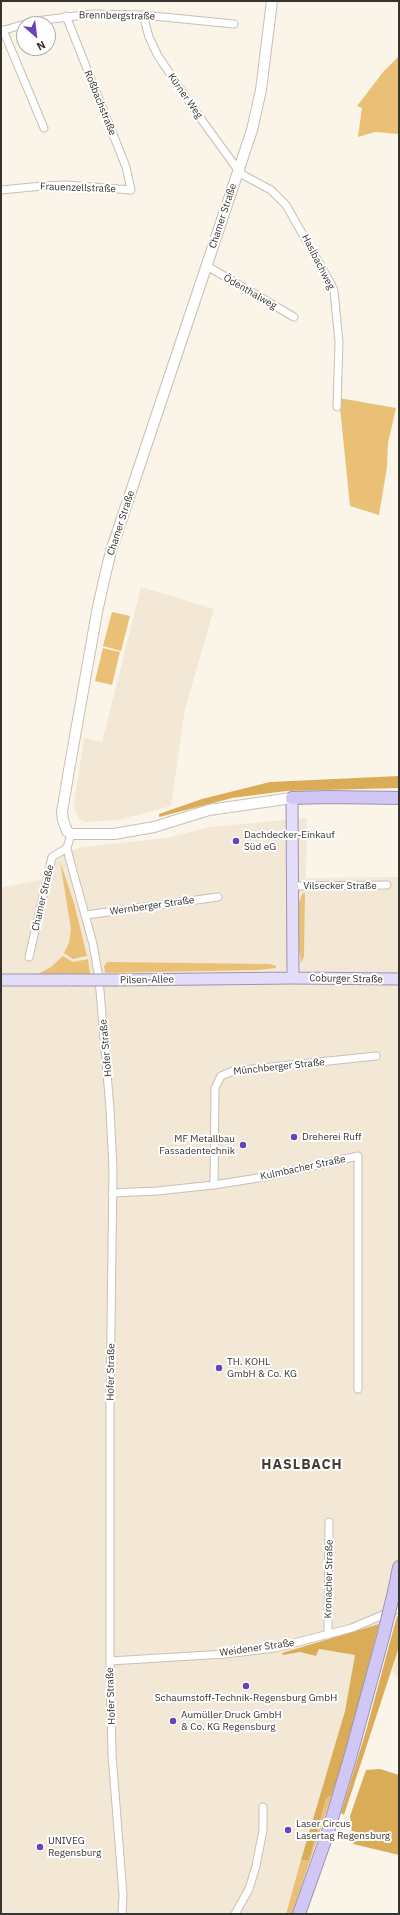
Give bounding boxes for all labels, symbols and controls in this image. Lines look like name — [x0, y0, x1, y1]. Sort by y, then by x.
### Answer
street label: Brennbergstraße — [79, 9, 155, 23]
north arrow — [16, 16, 56, 56]
text: N — [34, 38, 48, 54]
street label: Roßbachstraße — [81, 69, 119, 137]
street label: Kürner Weg — [165, 71, 205, 121]
street label: Frauenzellstraße — [40, 181, 116, 195]
street label: Chamer Straße — [207, 182, 239, 250]
street label: Haslbachweg — [299, 232, 337, 292]
street label: Ödenthalweg — [221, 272, 279, 312]
street label: Chamer Straße — [105, 489, 137, 557]
place label: Dachdecker-Einkauf Süd eG — [244, 829, 335, 852]
marker: Dachdecker-Einkauf Süd eG — [231, 836, 241, 846]
street label: Chamer Straße — [30, 864, 56, 932]
street label: Vilsecker Straße — [303, 880, 377, 892]
street label: Wernberger Straße — [109, 894, 195, 918]
street label: Coburger Straße — [309, 972, 383, 986]
street label: Pilsen-Allee — [120, 974, 174, 986]
street label: Hofer Straße — [98, 1019, 114, 1077]
street label: Münchberger Straße — [233, 1056, 325, 1078]
place label: Dreherei Ruff — [302, 1131, 362, 1143]
marker: Dreherei Ruff — [289, 1132, 299, 1142]
place label: MF Metallbau Fassadentechnik — [159, 1133, 235, 1156]
marker: MF Metallbau Fassadentechnik — [238, 1140, 248, 1150]
street label: Kulmbacher Straße — [259, 1153, 347, 1183]
street label: Hofer Straße — [104, 1343, 118, 1401]
place label: TH. KOHL GmbH & Co. KG — [227, 1356, 297, 1380]
marker: TH. KOHL GmbH & Co. KG — [214, 1363, 224, 1373]
district label: HASLBACH — [261, 1457, 343, 1473]
street label: Kronacher Straße — [322, 1539, 336, 1619]
street label: Weidener Straße — [219, 1637, 295, 1659]
street label: Hofer Straße — [104, 1667, 118, 1725]
marker: Schaumstoff-Technik-Regensburg GmbH — [241, 1681, 251, 1691]
place label: Schaumstoff-Technik-Regensburg GmbH — [155, 1692, 337, 1704]
place label: Aumüller Druck GmbH & Co. KG Regensburg — [181, 1709, 282, 1732]
marker: Aumüller Druck GmbH & Co. KG Regensburg — [168, 1716, 178, 1726]
place label: Laser Circus Lasertag Regensburg — [296, 1818, 390, 1842]
marker: Laser Circus Lasertag Regensburg — [283, 1825, 293, 1835]
place label: UNIVEG Regensburg — [48, 1835, 101, 1858]
marker: UNIVEG Regensburg — [35, 1842, 45, 1852]

